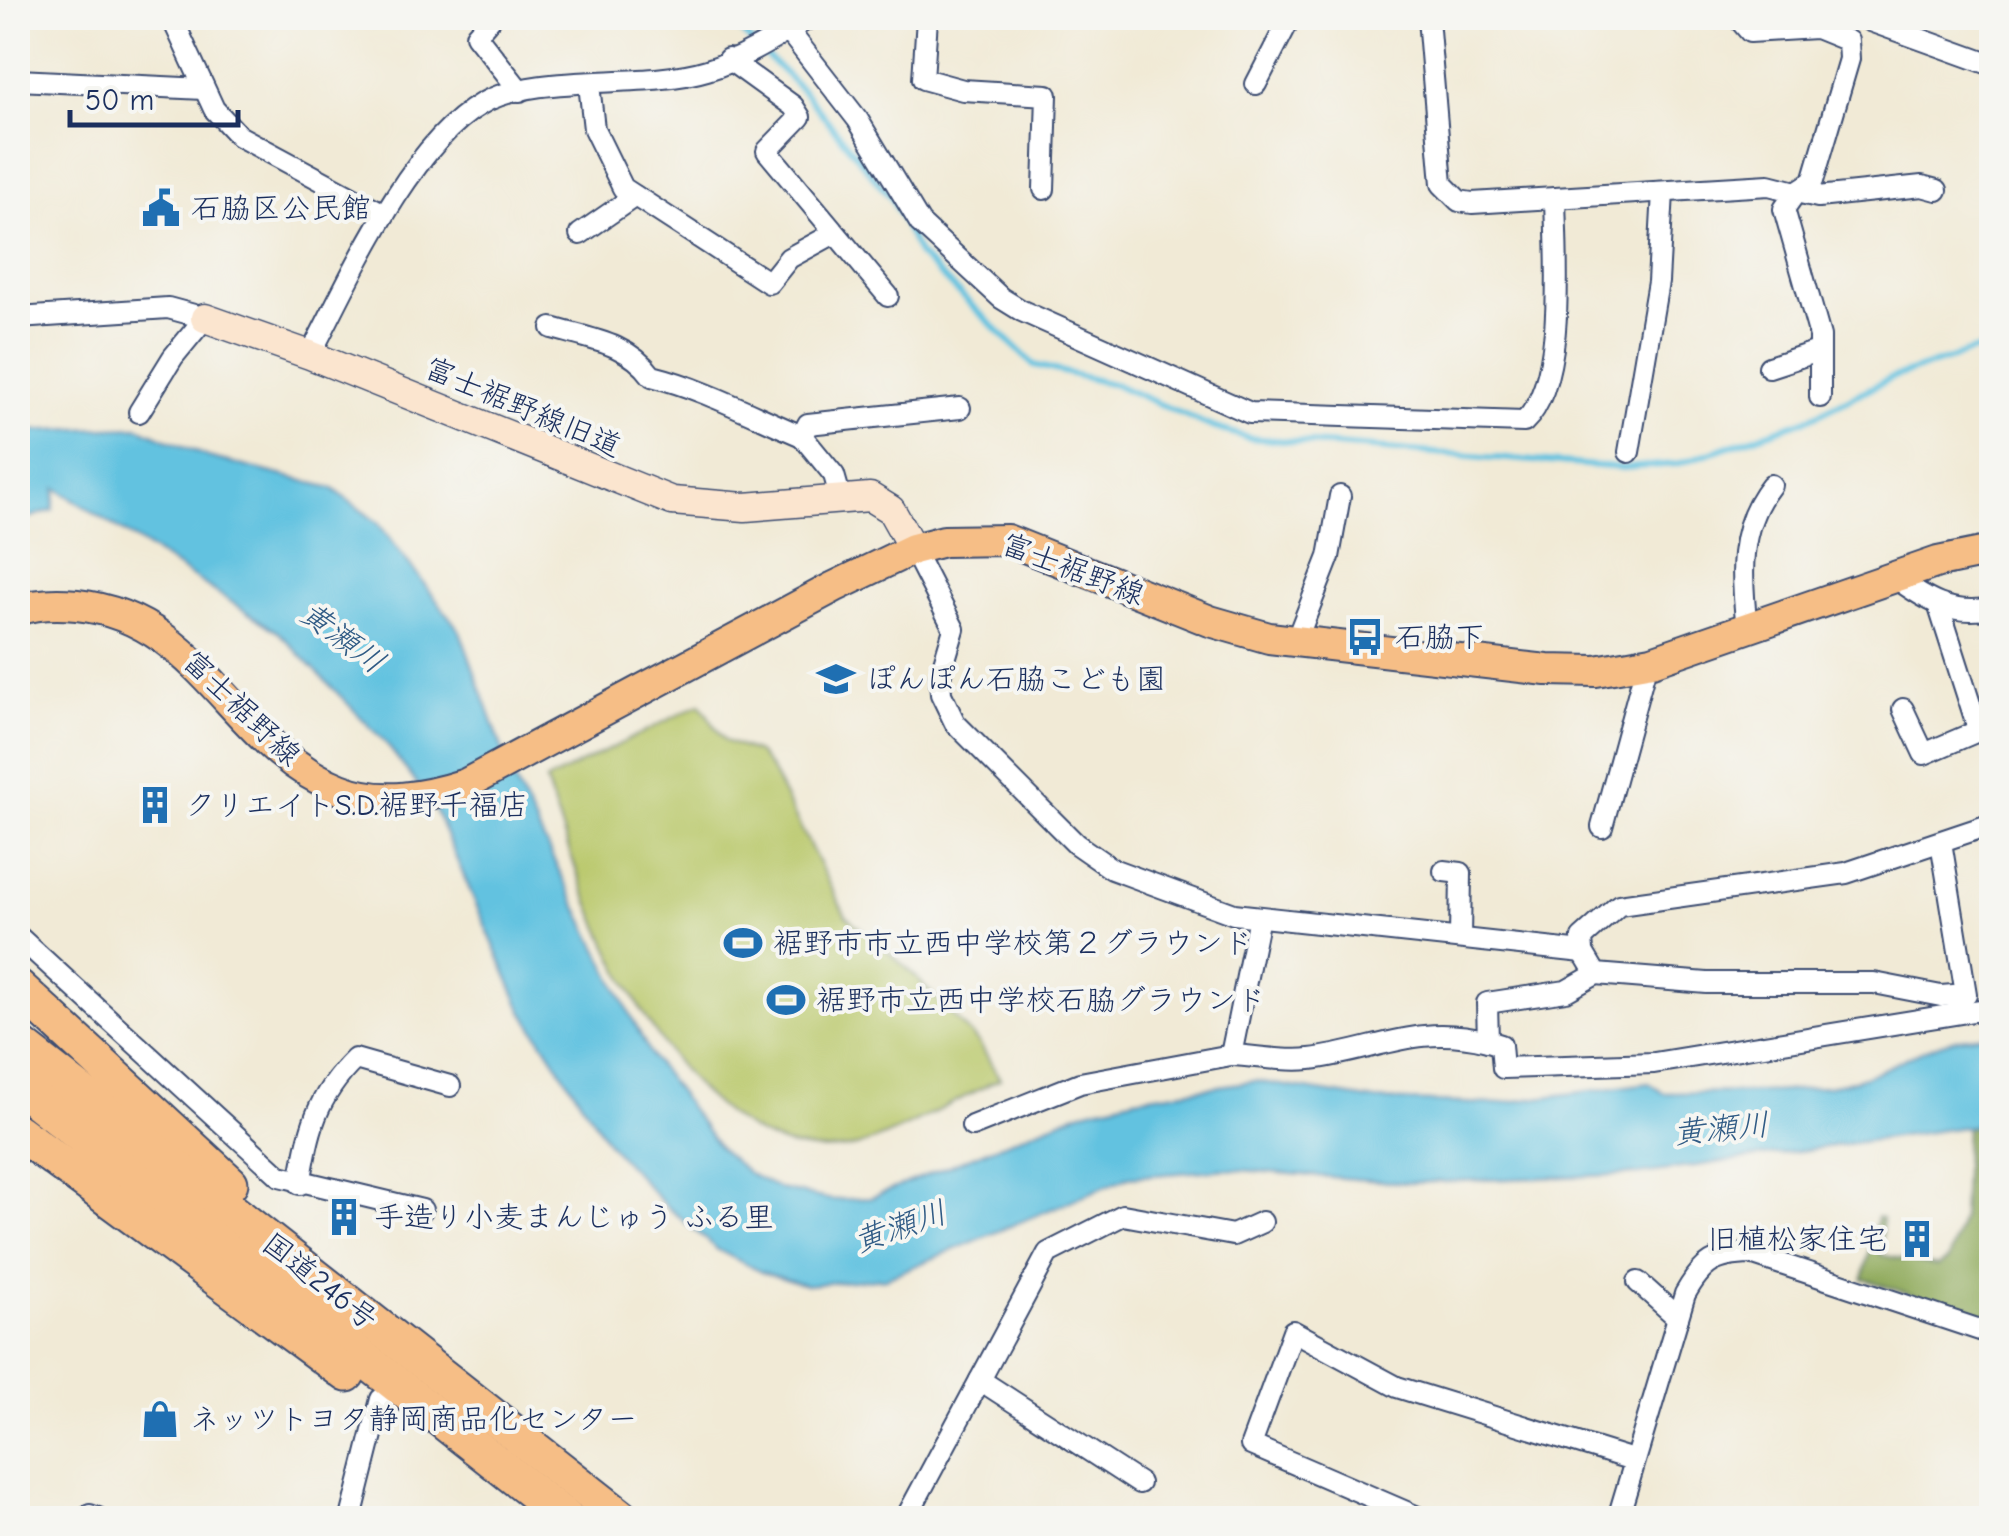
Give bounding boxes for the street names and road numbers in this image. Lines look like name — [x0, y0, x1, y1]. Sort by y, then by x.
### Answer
street label: 富士裾野線旧道 — [419, 350, 626, 465]
street label: 富士裾野線 — [997, 526, 1149, 613]
street label: 富士裾野線 — [176, 644, 308, 773]
street label: 国道246号 — [255, 1226, 384, 1337]

